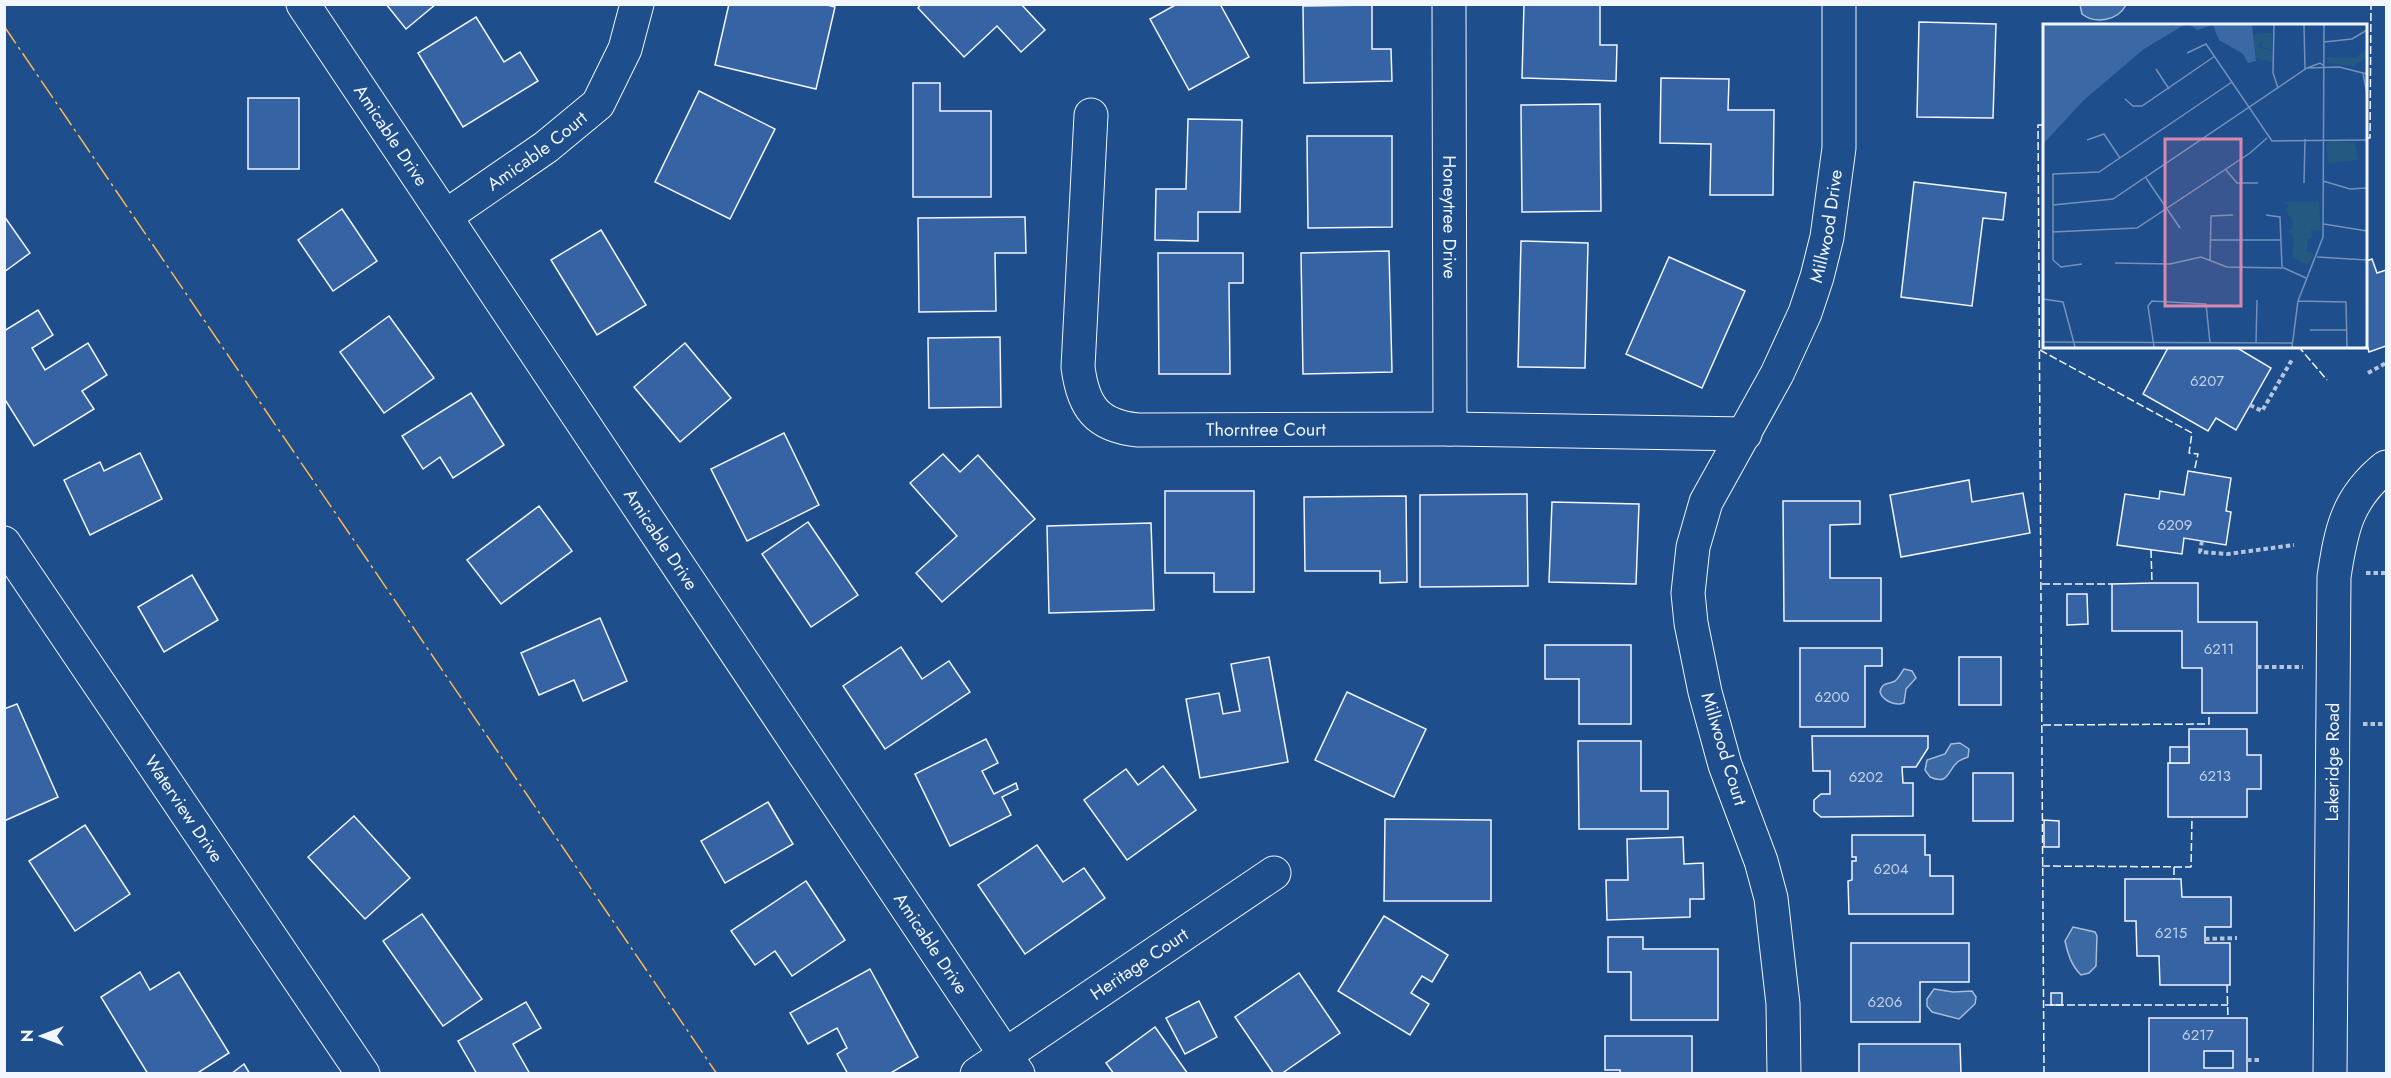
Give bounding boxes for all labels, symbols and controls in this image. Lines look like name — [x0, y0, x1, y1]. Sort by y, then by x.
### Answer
inset map — [2043, 24, 2367, 348]
street label: Amicable Drive — [347, 79, 434, 191]
street label: Amicable Court — [482, 105, 593, 197]
street label: Honeytree Drive — [1436, 155, 1463, 279]
street label: Millwood Drive — [1803, 168, 1849, 286]
house number: 6207 — [2190, 370, 2224, 392]
street label: Thorntree Court — [1206, 416, 1326, 443]
street label: Amicable Drive — [617, 484, 704, 595]
house number: 6209 — [2158, 514, 2192, 536]
house number: 6211 — [2204, 638, 2234, 660]
house number: 6200 — [1814, 686, 1850, 708]
street label: Millwood Court — [1694, 689, 1754, 809]
street label: Lakeridge Road — [2319, 703, 2346, 821]
street label: Waterview Drive — [138, 750, 229, 868]
house number: 6213 — [2199, 765, 2231, 787]
house number: 6202 — [1849, 766, 1883, 788]
house number: 6204 — [1874, 858, 1909, 880]
street label: Amicable Drive — [887, 888, 974, 999]
street label: Heritage Court — [1085, 921, 1194, 1007]
house number: 6215 — [2155, 922, 2187, 944]
house number: 6206 — [1868, 991, 1902, 1013]
north arrow — [12, 1006, 72, 1066]
house number: 6217 — [2182, 1024, 2214, 1046]
text: N — [16, 1030, 39, 1042]

